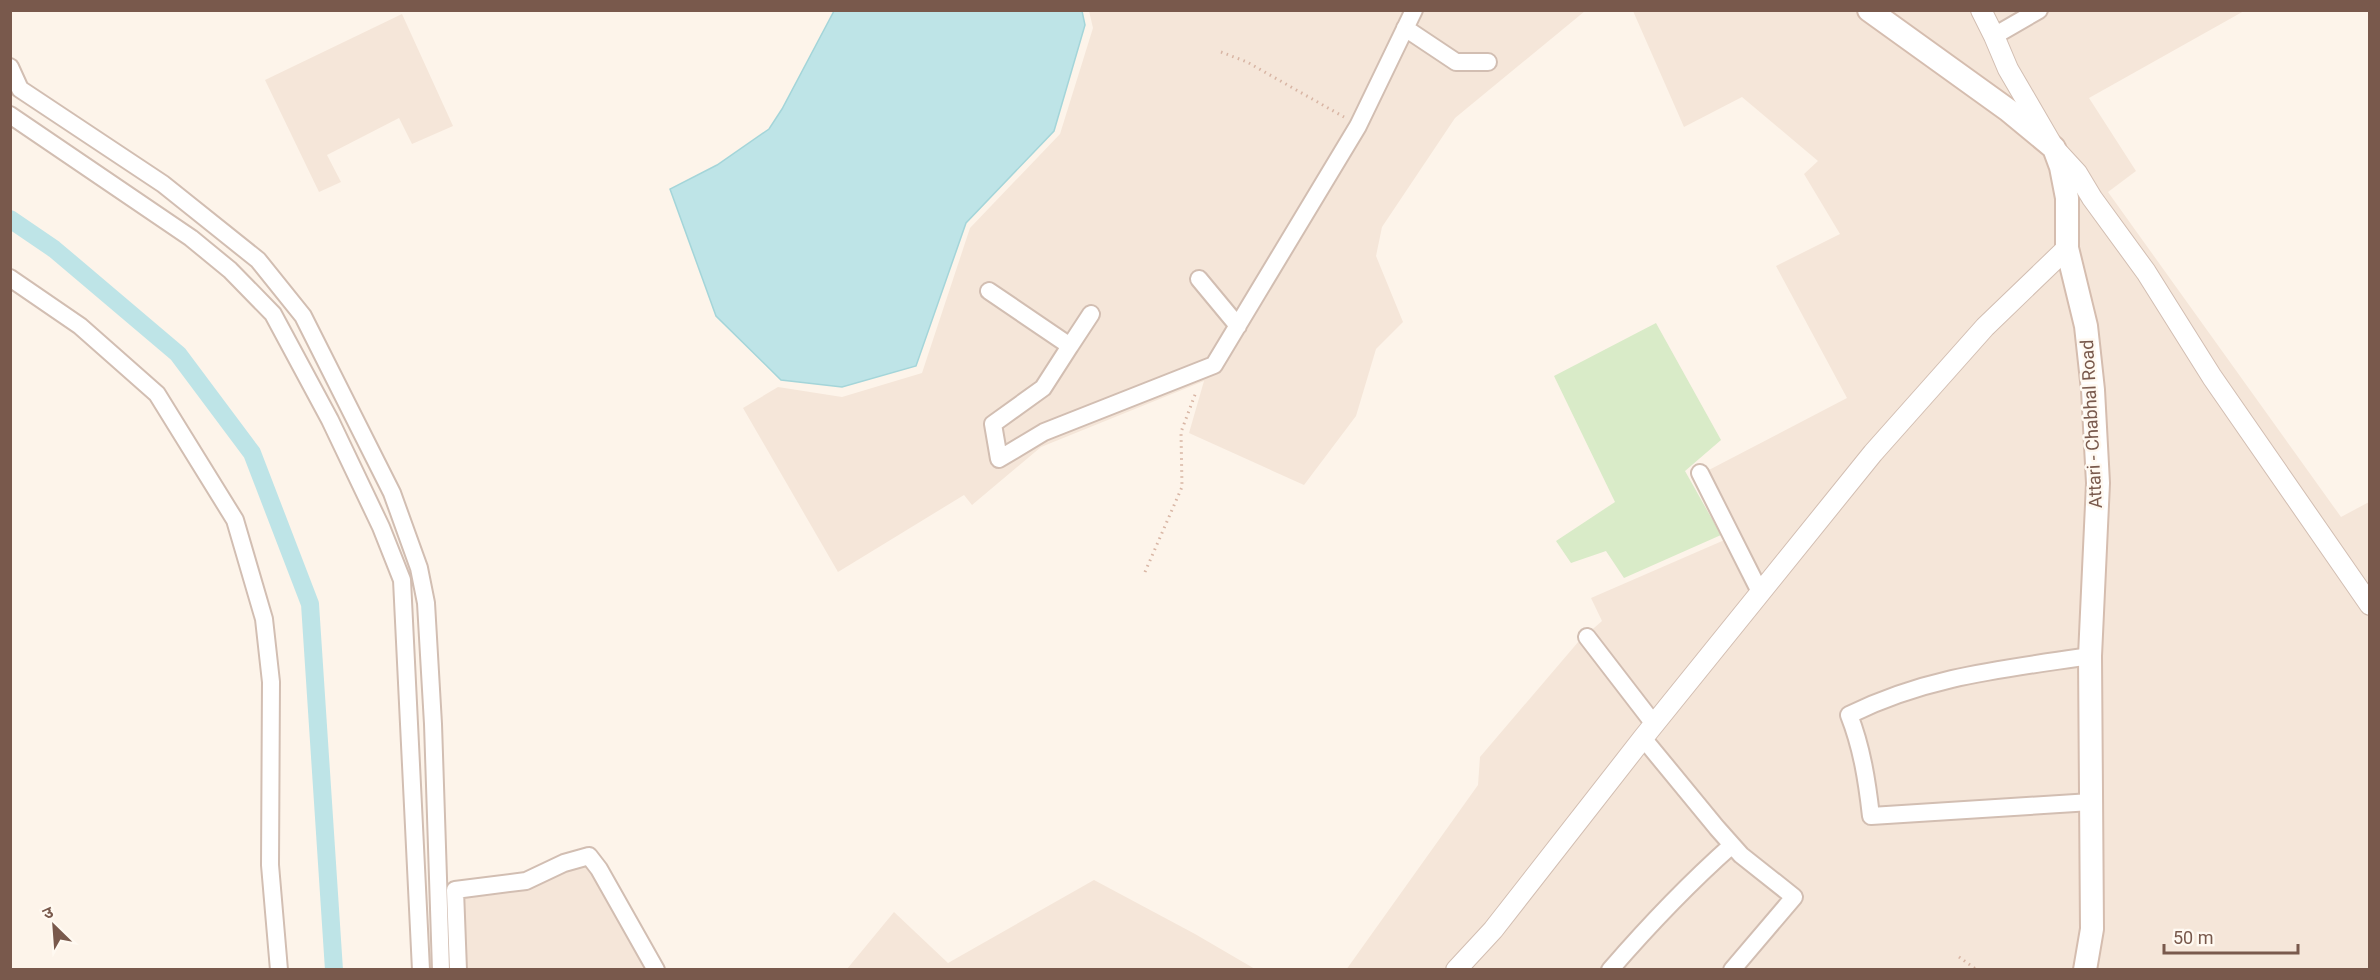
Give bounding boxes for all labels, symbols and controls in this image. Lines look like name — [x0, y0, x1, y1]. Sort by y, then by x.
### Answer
street label: Attari - Chabhal Road — [2076, 339, 2106, 509]
north arrow — [24, 896, 84, 956]
text: उ — [40, 902, 57, 923]
scale bar — [2164, 917, 2298, 955]
text: 50 m — [2173, 927, 2213, 948]

